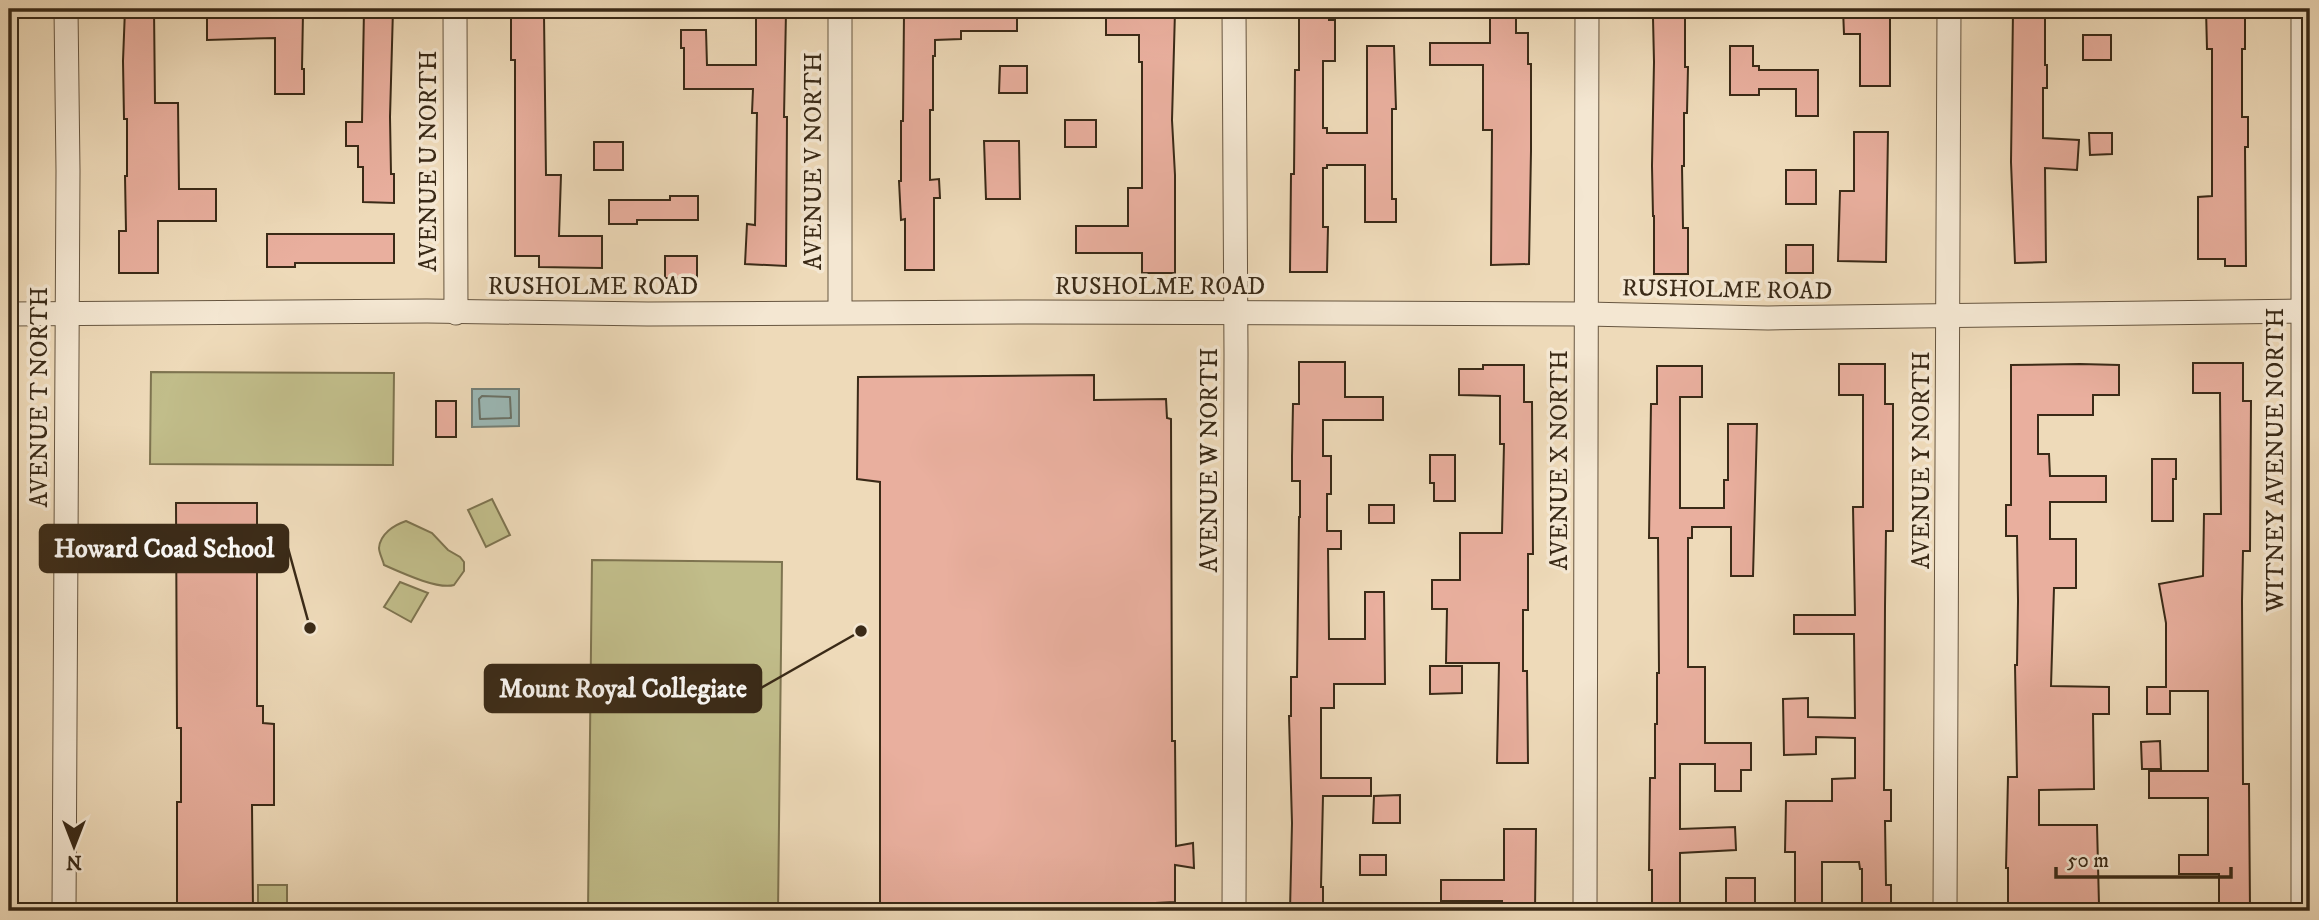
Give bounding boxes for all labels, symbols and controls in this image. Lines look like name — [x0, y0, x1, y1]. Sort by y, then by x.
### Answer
street label: AVENUE U NORTH — [414, 50, 444, 272]
street label: AVENUE V NORTH — [799, 52, 829, 270]
street label: RUSHOLME ROAD — [488, 272, 698, 302]
street label: RUSHOLME ROAD — [1055, 272, 1265, 302]
street label: RUSHOLME ROAD — [1622, 273, 1832, 307]
street label: AVENUE T NORTH — [25, 286, 55, 508]
street label: WITNEY AVENUE NORTH — [2261, 308, 2291, 613]
street label: AVENUE W NORTH — [1195, 348, 1225, 572]
street label: AVENUE X NORTH — [1545, 350, 1575, 570]
street label: AVENUE Y NORTH — [1907, 351, 1937, 569]
callout: Howard Coad School — [40, 525, 288, 572]
text: Howard Coad School — [54, 533, 276, 566]
callout: Mount Royal Collegiate — [485, 665, 761, 712]
text: Mount Royal Collegiate — [499, 673, 747, 706]
north arrow — [38, 811, 108, 881]
scale bar — [2056, 836, 2232, 880]
text: 50 m — [2067, 848, 2109, 874]
text: N — [66, 850, 82, 873]

